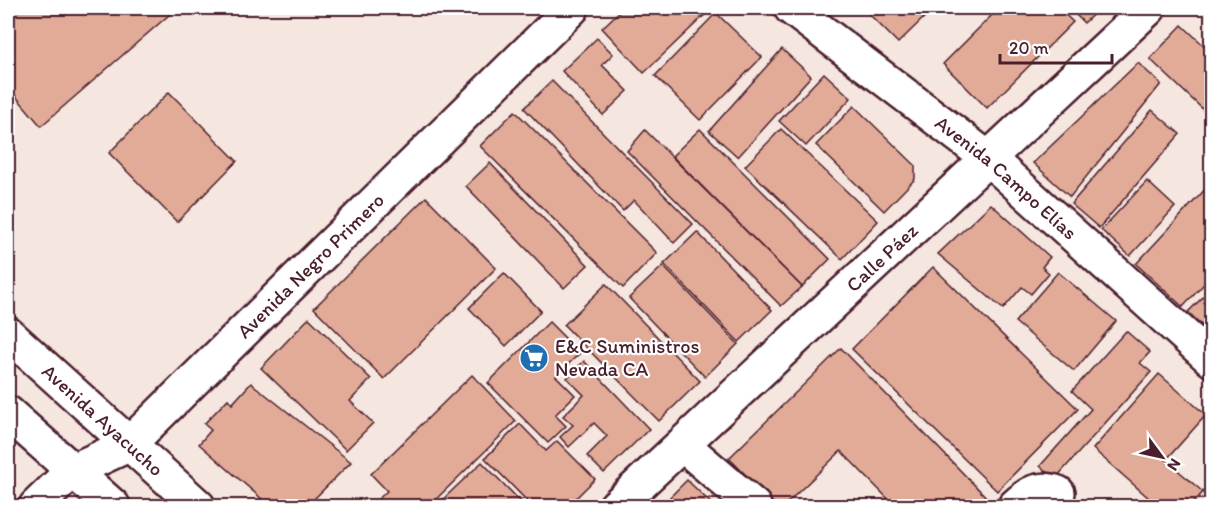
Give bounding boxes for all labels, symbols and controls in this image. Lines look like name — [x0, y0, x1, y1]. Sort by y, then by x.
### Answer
scale bar — [1000, 27, 1112, 65]
text: 20 m — [1009, 37, 1049, 59]
street label: Avenida Campo Elías — [931, 110, 1082, 245]
street label: Avenida Negro Primero — [232, 188, 389, 343]
street label: Calle Páez — [841, 218, 923, 297]
place label: E&C Suministros Nevada CA — [555, 334, 700, 381]
supermarket icon: E&C Suministros Nevada CA — [518, 342, 550, 374]
street label: Avenida Ayacucho — [37, 359, 169, 481]
north arrow — [1132, 427, 1192, 487]
text: N — [1163, 455, 1185, 475]

